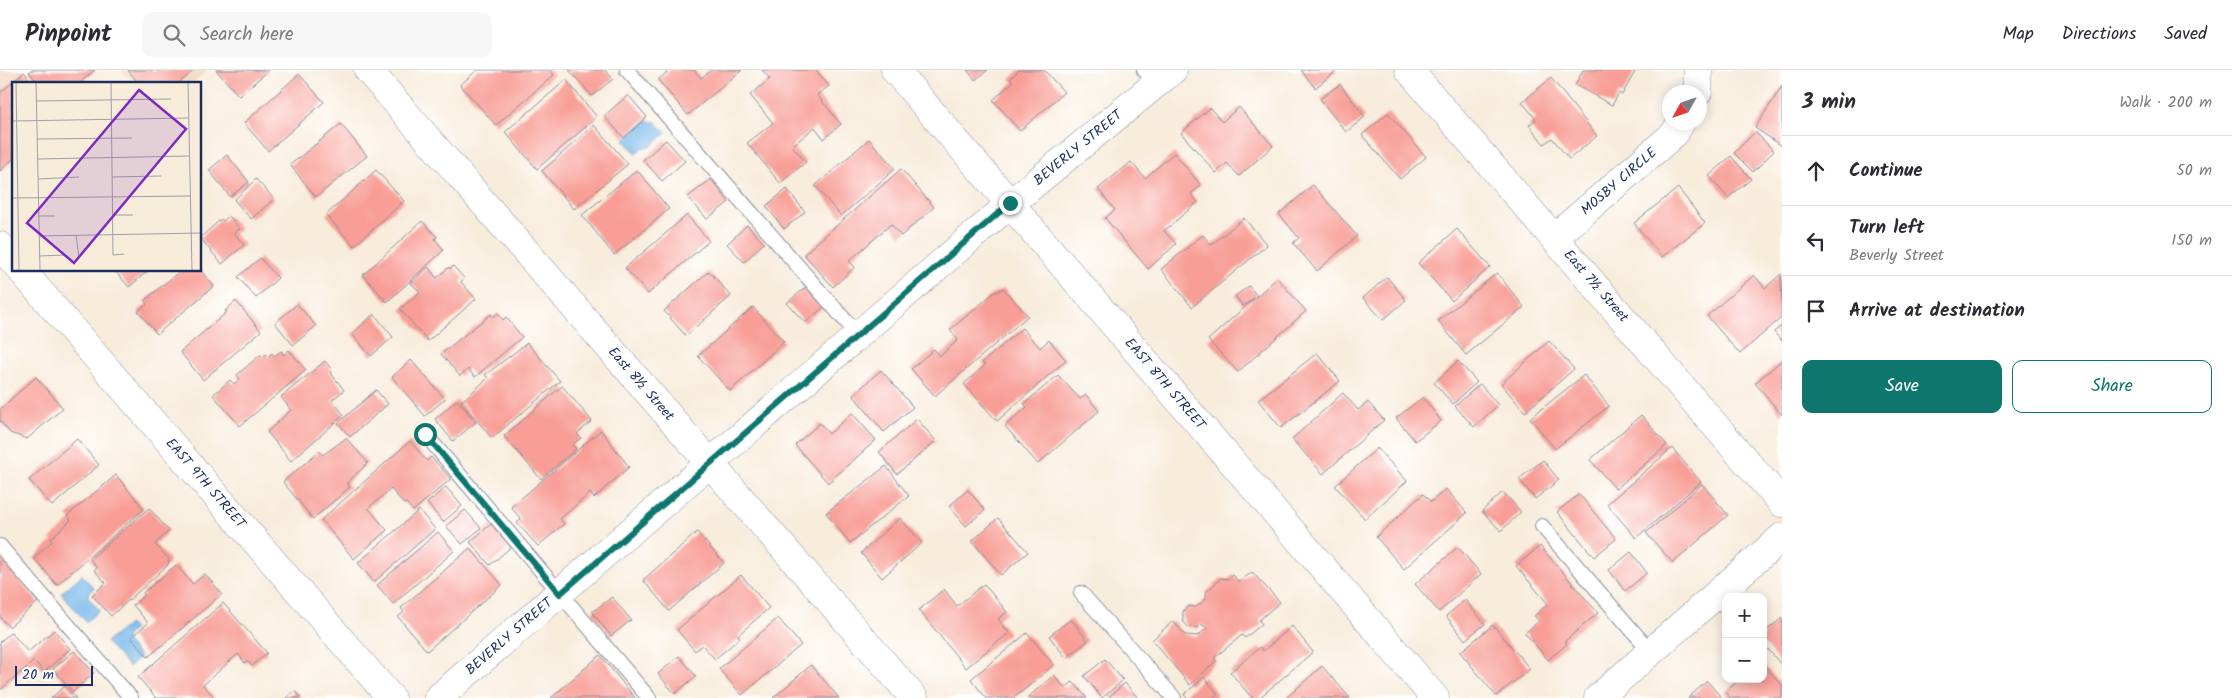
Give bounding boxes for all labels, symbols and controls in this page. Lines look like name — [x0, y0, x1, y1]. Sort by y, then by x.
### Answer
search box — [142, 12, 492, 57]
text: Pinpoint — [25, 15, 112, 54]
text: Search here — [200, 20, 294, 50]
text: Map — [2002, 20, 2034, 49]
text: Directions — [2062, 20, 2136, 49]
text: Saved — [2164, 20, 2207, 49]
icon: search — [160, 21, 188, 49]
inset map — [12, 82, 201, 271]
north arrow — [1662, 85, 1707, 130]
text: 3 min — [1802, 86, 1856, 119]
text: Walk · 200 m — [2119, 90, 2212, 115]
street label: BEVERLY STREET — [1029, 104, 1128, 191]
street label: MOSBY CIRCLE — [1576, 142, 1663, 221]
text: Continue — [1849, 156, 1922, 186]
icon: ahead — [1802, 157, 1830, 185]
text: 50 m — [2176, 158, 2212, 183]
route end — [999, 192, 1022, 215]
text: Turn left — [1849, 213, 1924, 243]
icon: left — [1802, 227, 1830, 255]
text: 150 m — [2171, 228, 2212, 253]
text: Beverly Street — [1849, 243, 1944, 268]
street label: East 7½ Street — [1558, 245, 1634, 328]
text: Arrive at destination — [1849, 296, 2025, 326]
icon: arrive — [1802, 297, 1830, 325]
street label: EAST 8TH STREET — [1119, 333, 1212, 436]
street label: East 8½ Street — [602, 342, 680, 426]
button: Save — [1802, 360, 2002, 413]
button: Share — [2012, 360, 2212, 413]
route start — [414, 423, 437, 446]
street label: EAST 9TH STREET — [160, 433, 252, 535]
street label: BEVERLY STREET — [461, 592, 559, 681]
map controls — [1722, 593, 1767, 683]
button: + — [1722, 593, 1767, 638]
button: − — [1722, 638, 1767, 683]
scale bar — [15, 663, 92, 686]
text: 20 m — [22, 664, 54, 686]

